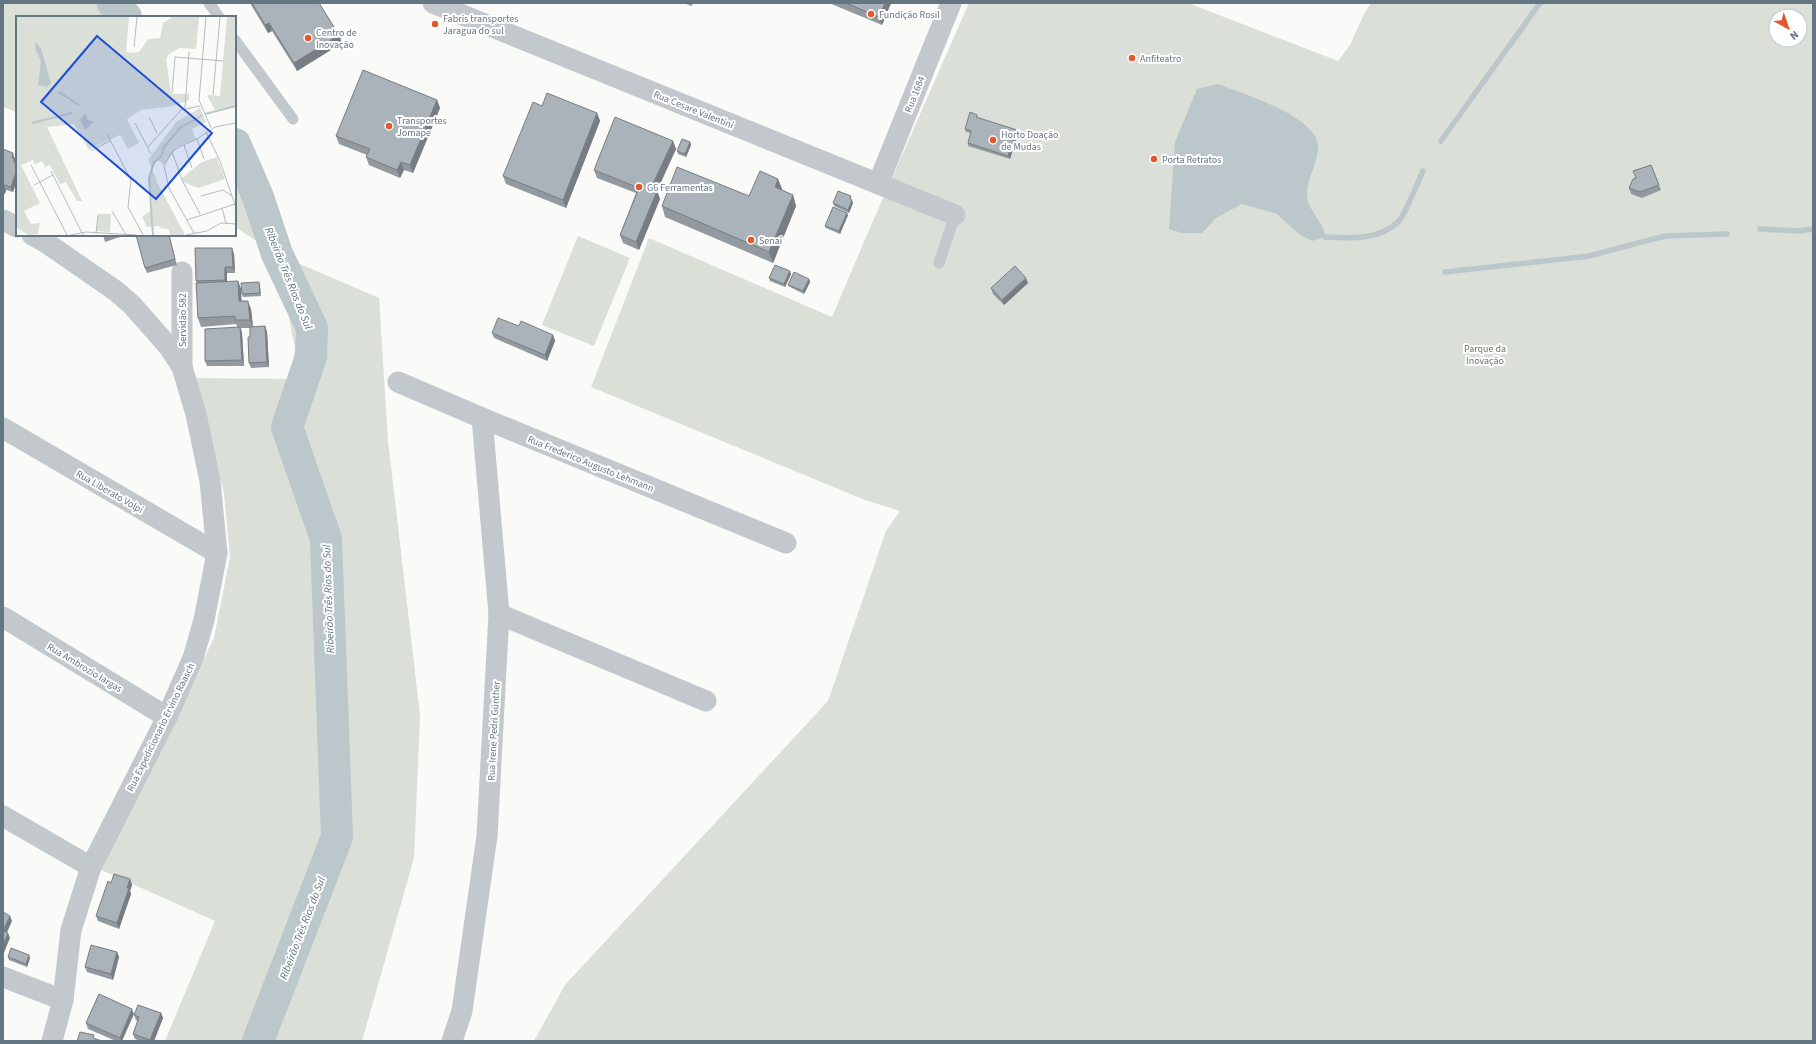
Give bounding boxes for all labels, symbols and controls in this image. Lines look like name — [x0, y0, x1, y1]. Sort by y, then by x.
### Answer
place label: Fundição Rosil — [879, 8, 940, 22]
north arrow — [1768, 8, 1808, 48]
marker: Fundição Rosil — [866, 9, 876, 19]
place label: Fabris transportes Jaragua do sul — [443, 12, 518, 38]
inset map — [16, 16, 236, 236]
marker: Fabris transportes Jaragua do sul — [430, 19, 440, 29]
place label: Centro de Inovação — [316, 26, 357, 52]
text: N — [1786, 27, 1802, 43]
marker: Centro de Inovação — [303, 33, 313, 43]
place label: Anfiteatro — [1140, 52, 1181, 66]
marker: Anfiteatro — [1127, 53, 1137, 63]
street label: Rua 1684 — [901, 74, 929, 115]
street label: Rua Cesare Valentini — [652, 87, 736, 132]
place label: Transportes Jomape — [397, 114, 447, 140]
marker: Transportes Jomape — [384, 121, 394, 131]
place label: Horto Doação de Mudas — [1001, 128, 1058, 154]
marker: Horto Doação de Mudas — [988, 135, 998, 145]
place label: Porta Retratos — [1162, 153, 1221, 167]
marker: Porta Retratos — [1149, 154, 1159, 164]
place label: G6 Ferramentas — [647, 181, 713, 195]
marker: G6 Ferramentas — [634, 182, 644, 192]
water label: Ribeirão Três Rios do Sul — [261, 225, 316, 332]
place label: Senai — [759, 234, 782, 248]
marker: Senai — [746, 235, 756, 245]
street label: Servidão 582 — [176, 293, 190, 347]
park label: Parque da Inovação — [1464, 342, 1506, 368]
street label: Rua Frederico Augusto Lehmann — [526, 432, 656, 496]
street label: Rua Liberato Volpi — [73, 467, 146, 517]
water label: Ribeirão Três Rios do Sul — [319, 544, 338, 654]
street label: Rua Ambrozio Iargas — [44, 640, 125, 696]
street label: Rua Expedicionario Ervino Raasch — [124, 661, 198, 794]
street label: Rua Irene Pedri Günther — [484, 680, 504, 781]
water label: Ribeirão Três Rios do Sul — [276, 874, 329, 982]

